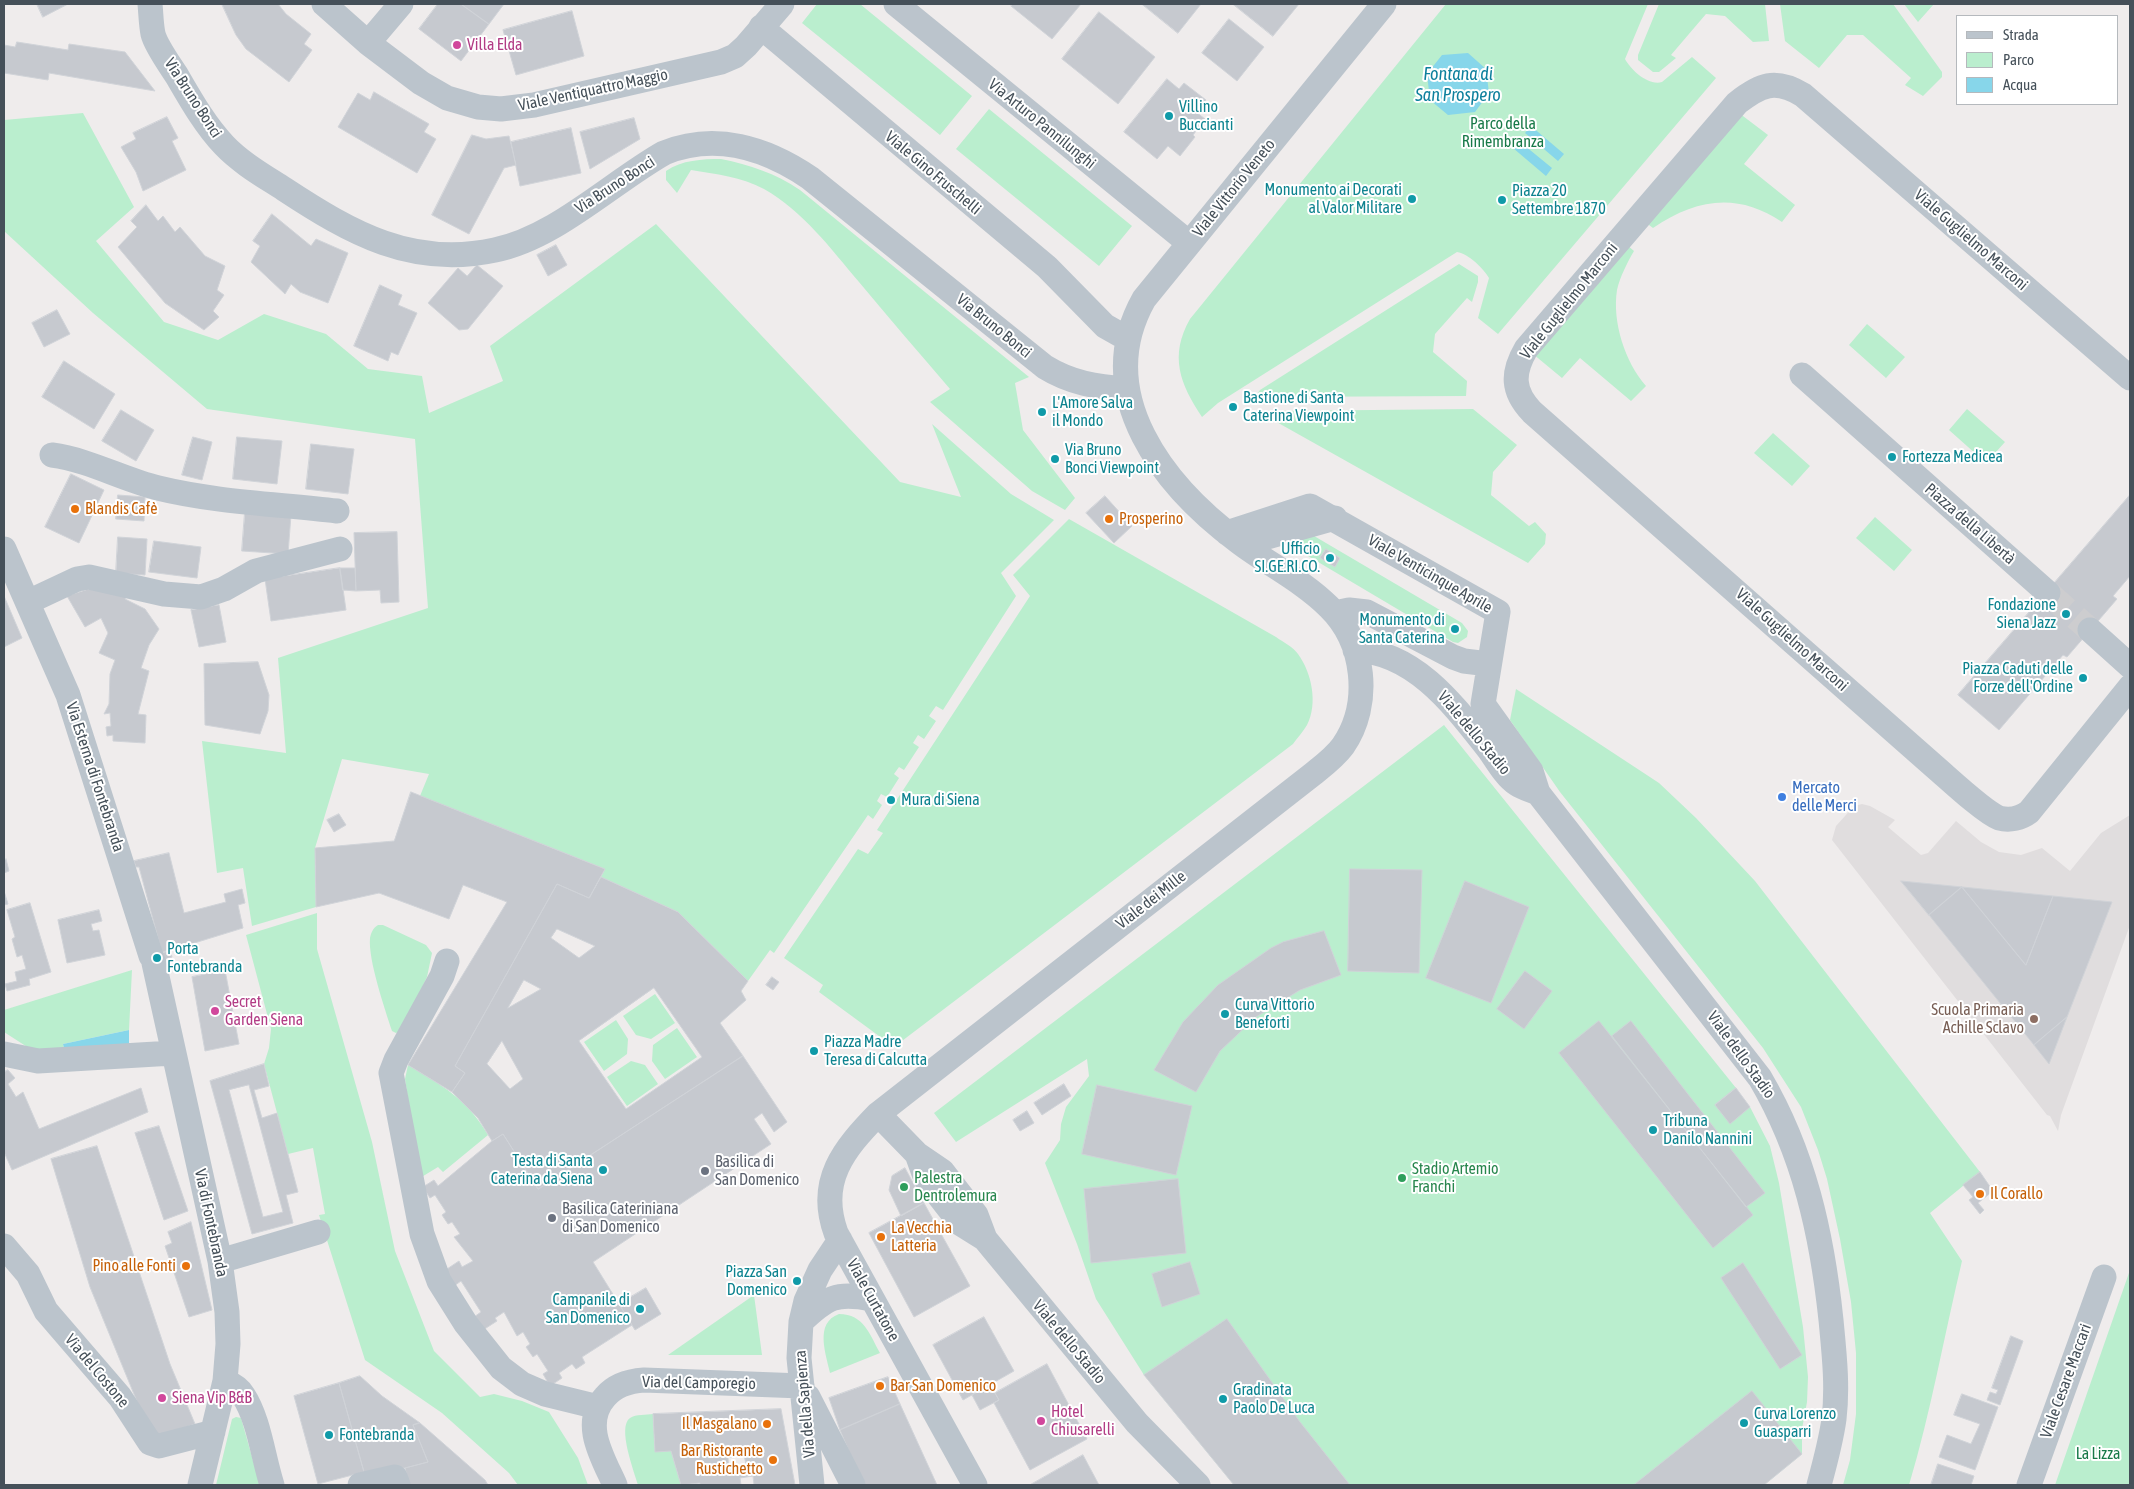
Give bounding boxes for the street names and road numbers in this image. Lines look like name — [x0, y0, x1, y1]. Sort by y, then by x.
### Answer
street label: Via Bruno Bonci — [160, 55, 226, 141]
street label: Viale Ventiquattro Maggio — [516, 65, 670, 115]
street label: Via Arturo Pannilunghi — [984, 75, 1100, 173]
street label: Viale Gino Fruschelli — [881, 127, 985, 219]
street label: Viale Vittorio Veneto — [1189, 135, 1279, 241]
street label: Via Bruno Bonci — [572, 152, 658, 218]
street label: Viale Guglielmo Marconi — [1910, 186, 2032, 294]
street label: Viale Guglielmo Marconi — [1516, 239, 1622, 363]
street label: Via Bruno Bonci — [953, 290, 1035, 362]
street label: Piazza della Libertà — [1921, 479, 2019, 569]
street label: Viale Venticinque Aprile — [1364, 531, 1496, 617]
street label: Viale Guglielmo Marconi — [1732, 585, 1852, 695]
street label: Viale dello Stadio — [1434, 687, 1514, 779]
street label: Via Esterna di Fontebranda — [62, 700, 128, 854]
street label: Viale dei Mille — [1112, 867, 1190, 933]
street label: Viale dello Stadio — [1703, 1008, 1779, 1102]
street label: Via di Fontebranda — [190, 1167, 232, 1279]
street label: Viale Curtatone — [843, 1256, 903, 1344]
street label: Viale dello Stadio — [1029, 1296, 1109, 1388]
street label: Viale Cesare Maccari — [2036, 1321, 2096, 1441]
street label: Via del Costone — [61, 1330, 133, 1412]
street label: Via della Sapienza — [791, 1349, 819, 1459]
street label: Via del Camporegio — [642, 1372, 756, 1394]

